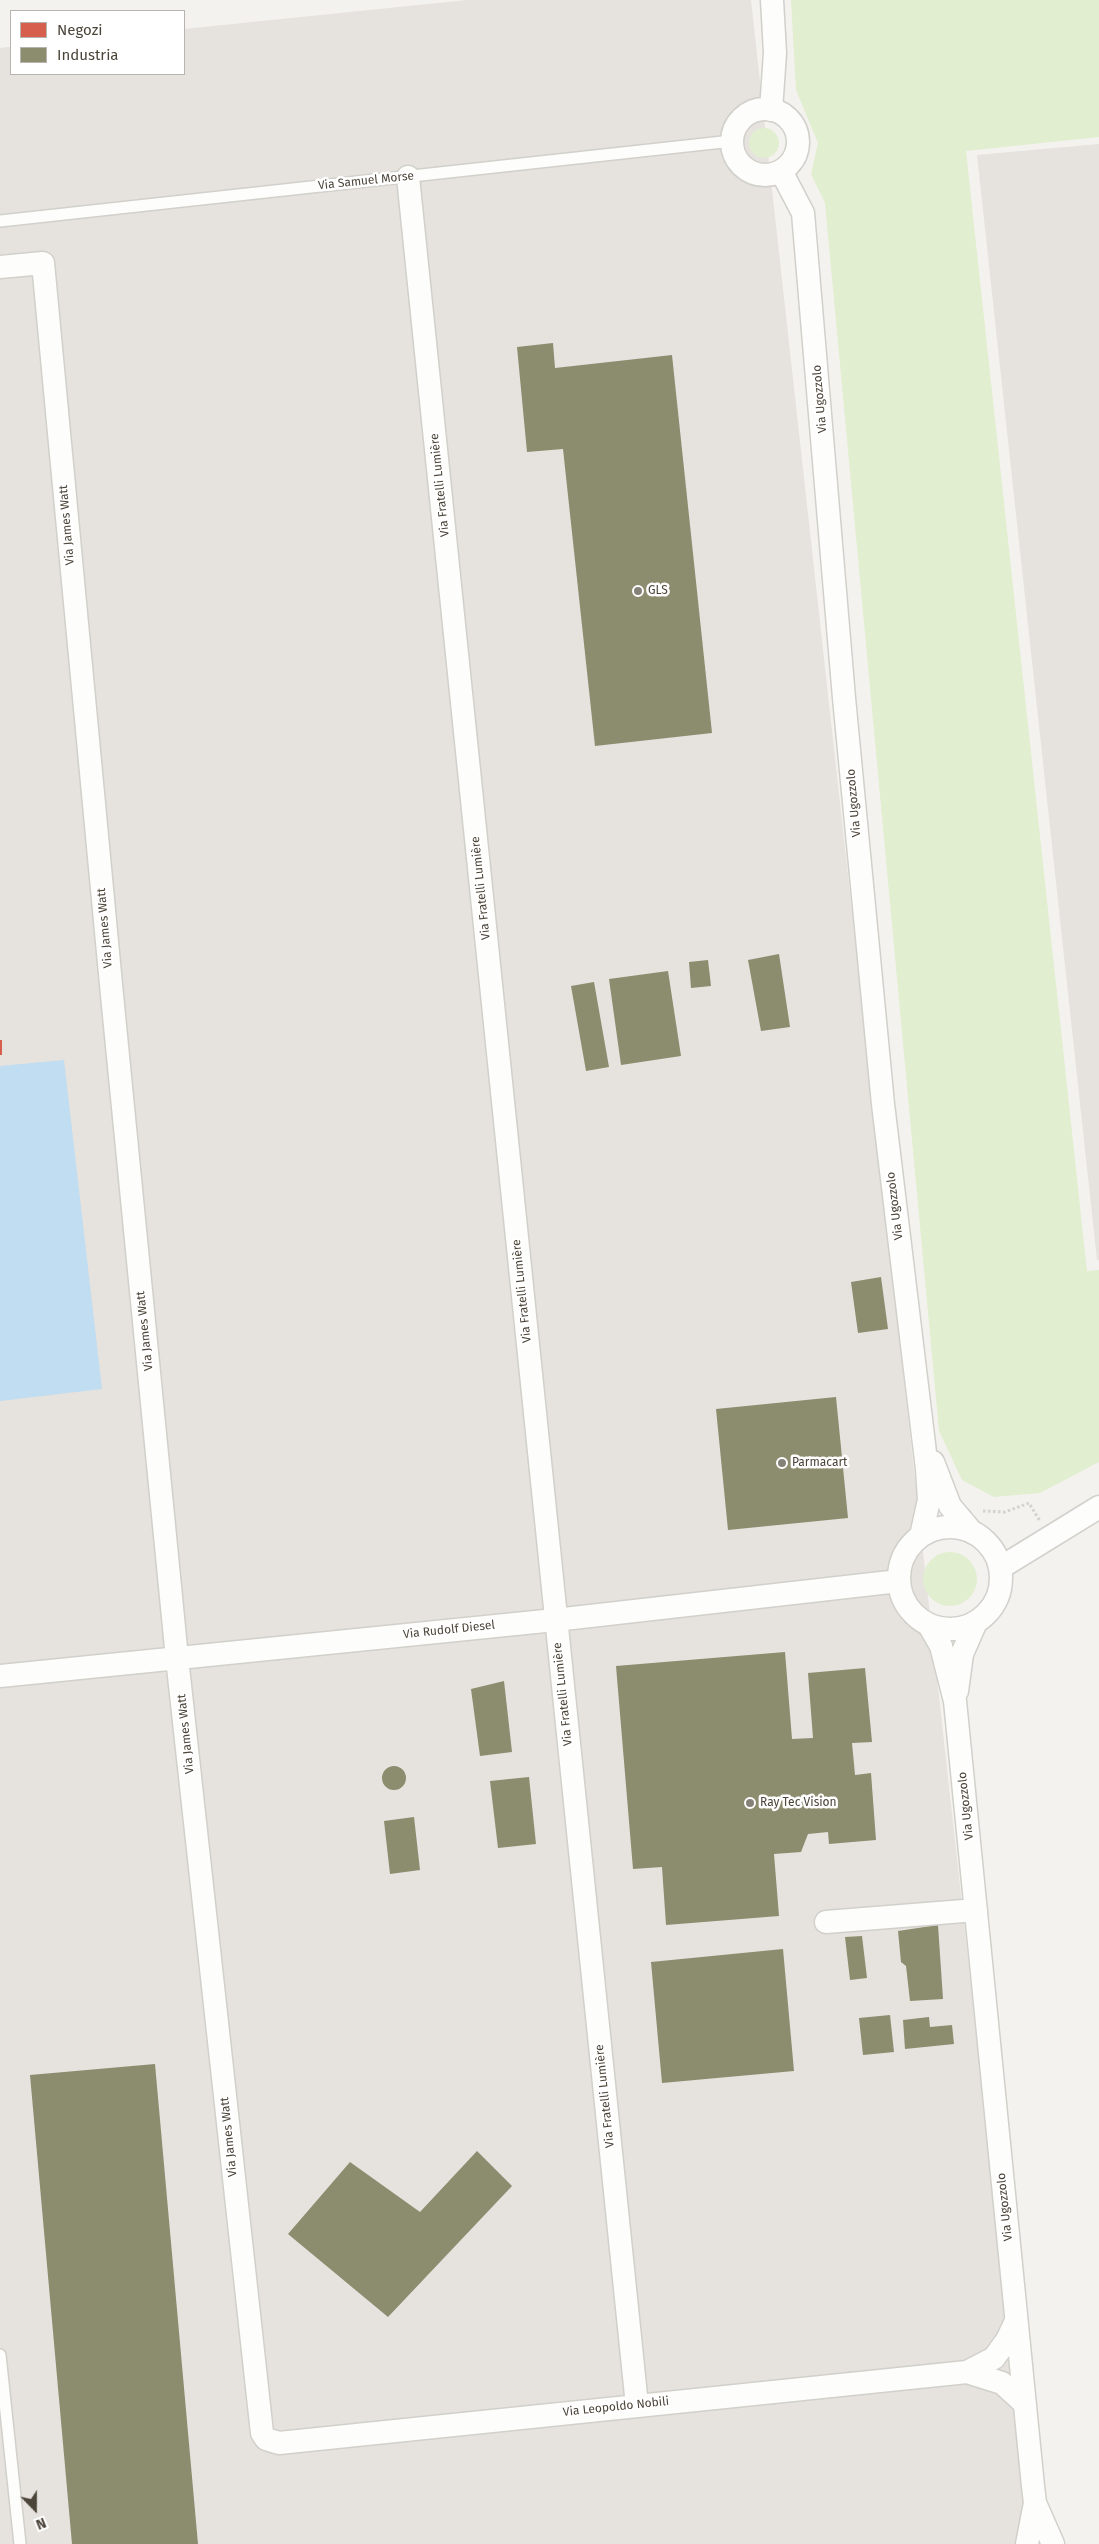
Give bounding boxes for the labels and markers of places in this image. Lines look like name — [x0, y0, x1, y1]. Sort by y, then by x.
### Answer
place label: GLS — [648, 584, 668, 598]
marker: GLS — [632, 585, 644, 597]
place label: Parmacart — [792, 1456, 847, 1470]
marker: Parmacart — [776, 1457, 788, 1469]
place label: Ray Tec Vision — [760, 1796, 837, 1810]
marker: Ray Tec Vision — [744, 1797, 756, 1809]

